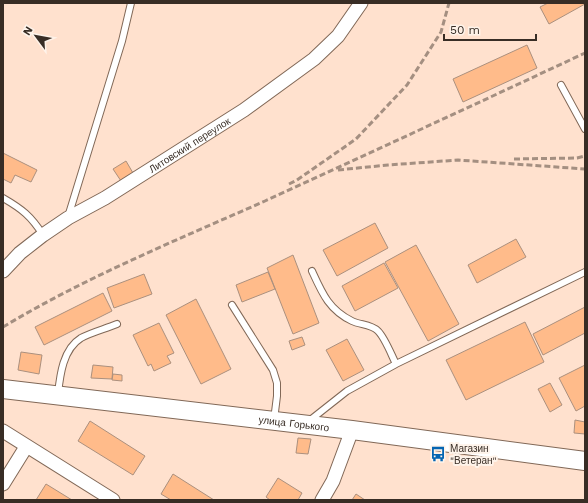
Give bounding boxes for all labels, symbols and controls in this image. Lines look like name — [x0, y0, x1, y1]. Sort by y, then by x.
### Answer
north arrow — [16, 16, 56, 56]
scale bar — [444, 16, 536, 42]
text: 50 m — [450, 23, 480, 37]
text: N — [20, 24, 36, 38]
street label: Литовский переулок — [147, 115, 233, 175]
street label: улица Горького — [258, 414, 330, 433]
place label: Магазин "Ветеран" — [450, 443, 497, 466]
bus stop icon: Магазин "Ветеран" — [429, 445, 447, 463]

